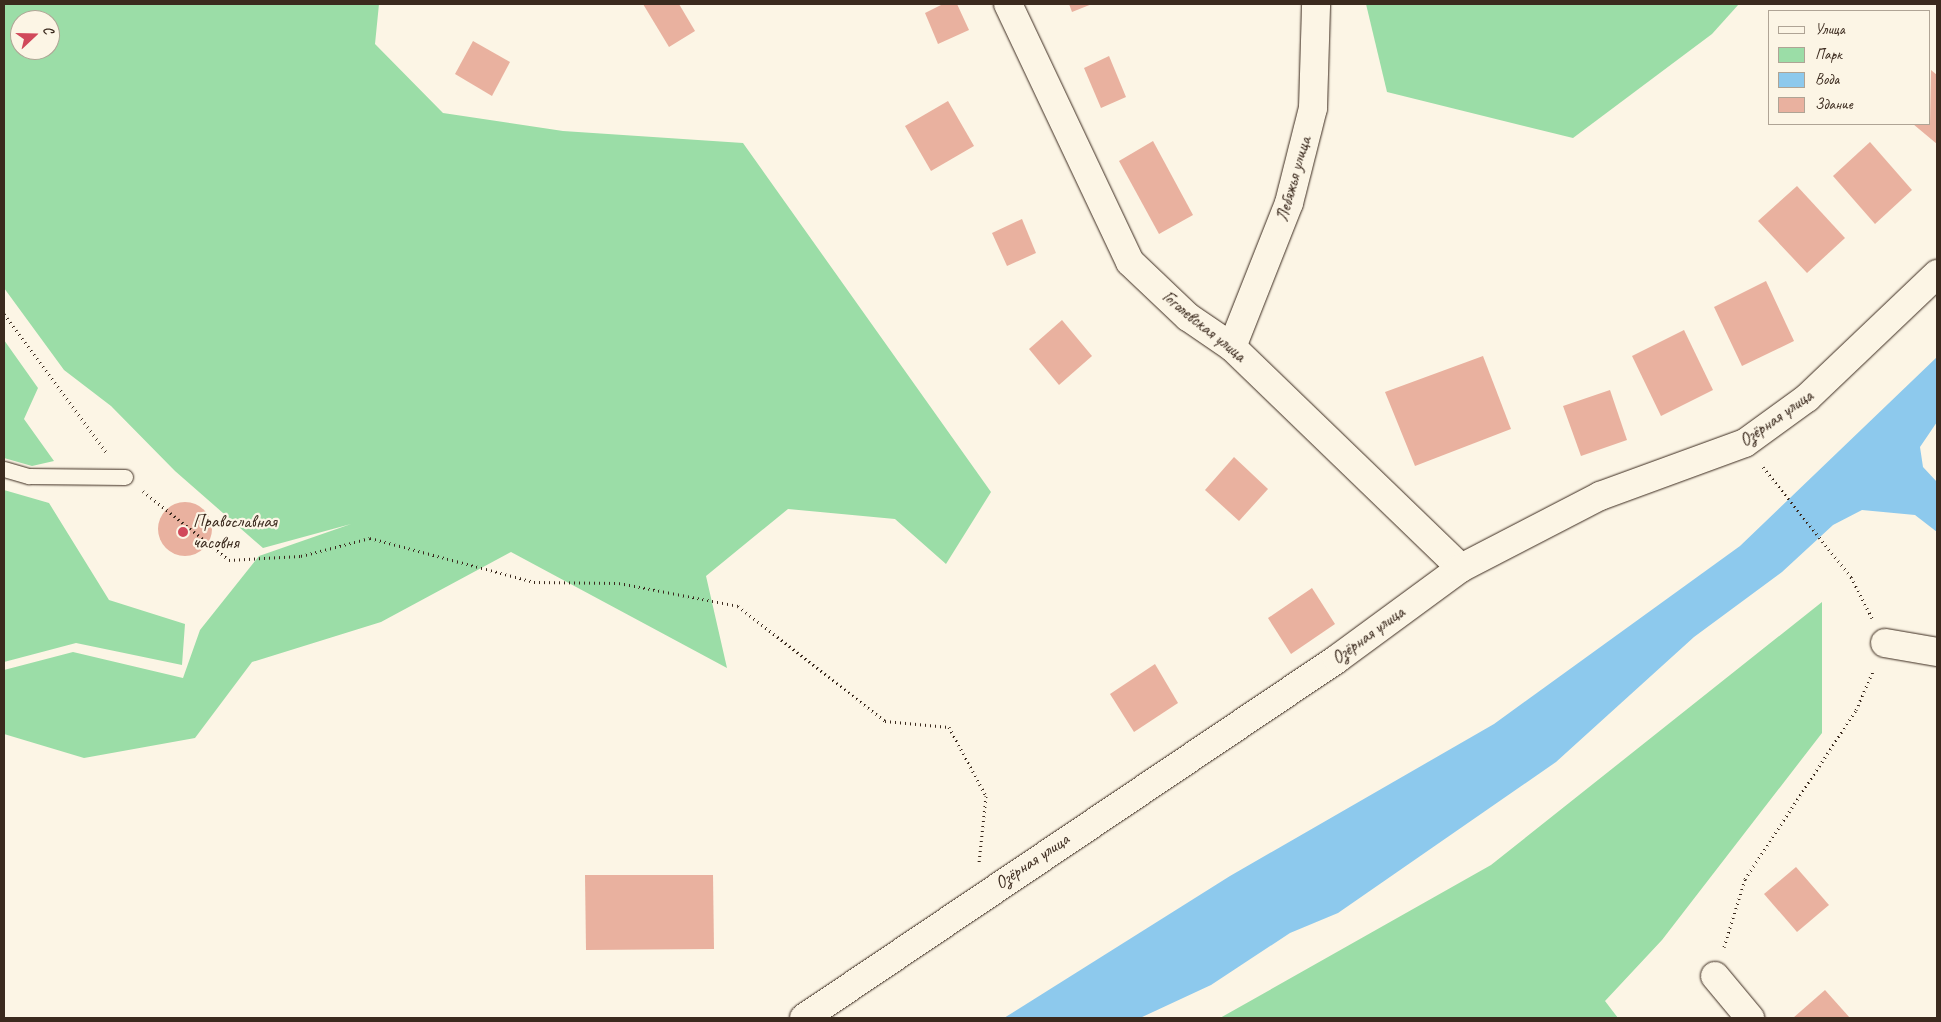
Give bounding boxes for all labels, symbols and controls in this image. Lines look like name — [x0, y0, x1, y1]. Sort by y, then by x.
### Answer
north arrow — [10, 10, 60, 60]
legend — [1768, 10, 1931, 125]
text: Улица — [1815, 20, 1845, 39]
text: С — [39, 24, 58, 36]
text: Парк — [1815, 45, 1842, 64]
text: Вода — [1815, 70, 1839, 89]
text: Здание — [1815, 95, 1853, 114]
street label: Лебяжья улица — [1271, 134, 1315, 224]
street label: Гоголевская улица — [1157, 285, 1251, 367]
street label: Озёрная улица — [1735, 384, 1817, 452]
place label: Православная часовня — [193, 511, 277, 554]
marker: Православная часовня — [177, 526, 189, 538]
street label: Озёрная улица — [1327, 601, 1409, 669]
street label: Озёрная улица — [990, 828, 1074, 894]

